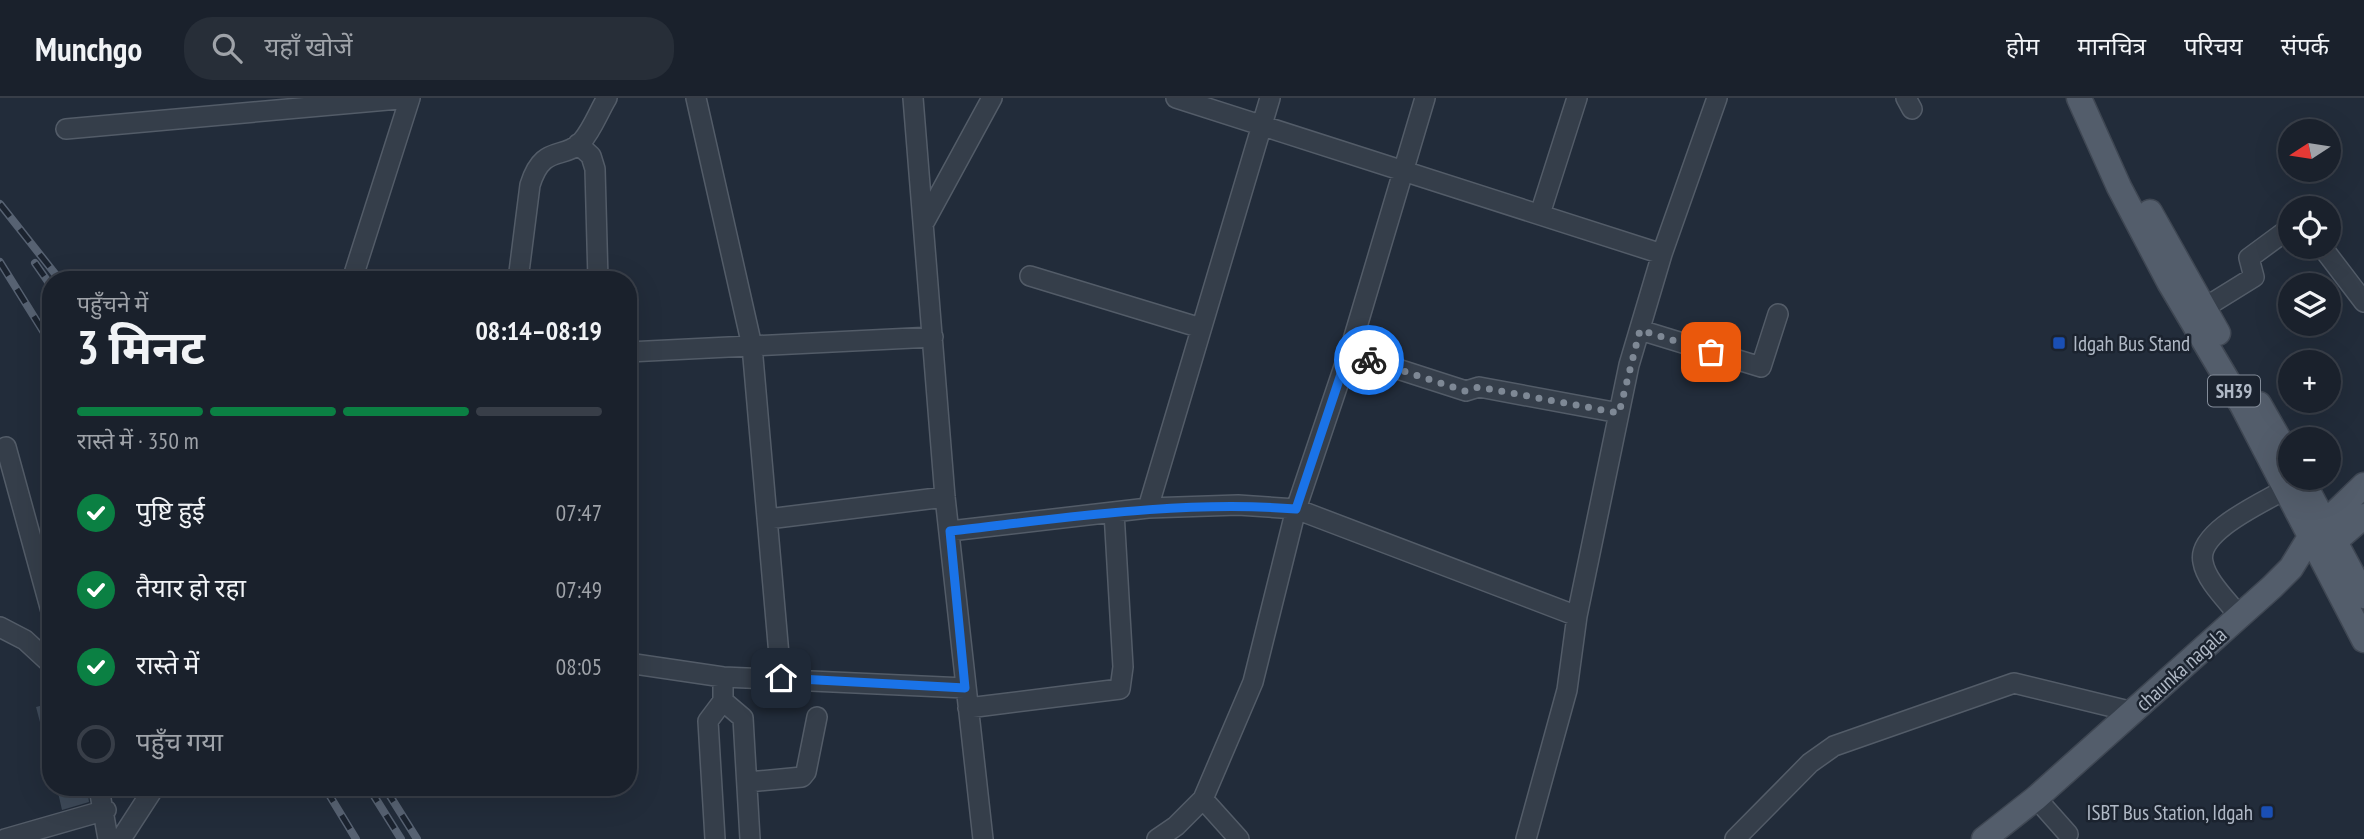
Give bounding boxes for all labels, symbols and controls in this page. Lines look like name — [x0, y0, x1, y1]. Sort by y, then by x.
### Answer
search box — [184, 17, 674, 80]
text: Munchgo — [35, 27, 142, 70]
icon: search — [208, 29, 246, 67]
text: यहाँ खोजें — [264, 30, 353, 63]
text: होम — [2006, 31, 2039, 62]
text: मानचित्र — [2077, 31, 2146, 62]
text: परिचय — [2184, 31, 2243, 62]
text: संपर्क — [2281, 31, 2329, 62]
north arrow — [2278, 119, 2342, 182]
map controls — [2278, 119, 2341, 490]
button: locate — [2278, 196, 2341, 259]
button: layers — [2278, 273, 2341, 336]
text: पहुँचने में — [77, 289, 148, 318]
text: 08:14–08:19 — [475, 314, 602, 347]
text: 3 मिनट — [77, 317, 205, 377]
pin — [1681, 322, 1741, 382]
courier — [1334, 325, 1404, 395]
place label: Idgah Bus Stand — [2073, 330, 2190, 357]
icon: bag — [1692, 333, 1730, 371]
marker: Idgah Bus Stand — [2051, 335, 2067, 351]
icon: bike — [1350, 341, 1388, 379]
button: + — [2278, 350, 2341, 413]
road number: SH39 — [2208, 376, 2260, 406]
text: रास्ते में · 350 m — [77, 426, 199, 455]
button: − — [2278, 427, 2341, 490]
icon: check — [77, 494, 115, 532]
text: पुष्टि हुई — [136, 494, 205, 527]
text: 07:47 — [556, 498, 602, 527]
icon: check — [77, 571, 115, 609]
text: तैयार हो रहा — [136, 571, 246, 604]
text: 07:49 — [556, 575, 602, 604]
street label: chaunka nagala — [2130, 621, 2232, 717]
icon: check — [77, 648, 115, 686]
text: रास्ते में — [136, 648, 199, 681]
pin — [751, 648, 811, 708]
text: 08:05 — [556, 652, 602, 681]
icon: home — [762, 659, 800, 697]
text: पहुँच गया — [136, 725, 223, 758]
place label: ISBT Bus Station, Idgah — [2087, 799, 2253, 826]
marker: ISBT Bus Station, Idgah — [2259, 804, 2275, 820]

